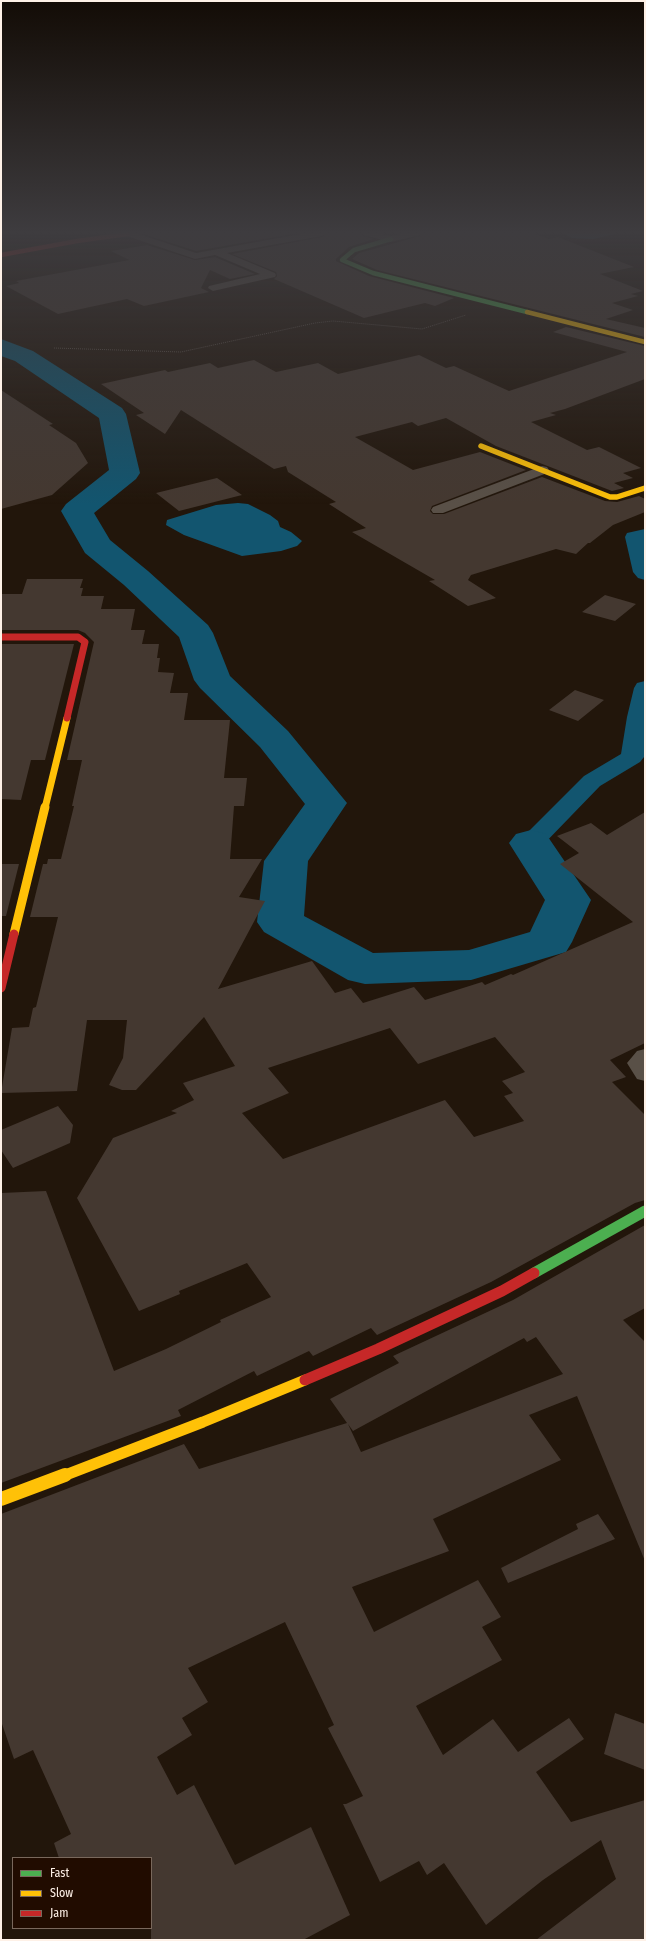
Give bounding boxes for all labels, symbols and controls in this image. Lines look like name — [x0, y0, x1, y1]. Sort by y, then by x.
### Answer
legend — [12, 1857, 152, 1929]
text: Fast — [50, 1866, 69, 1880]
text: Slow — [50, 1886, 73, 1900]
text: Jam — [50, 1906, 68, 1920]

